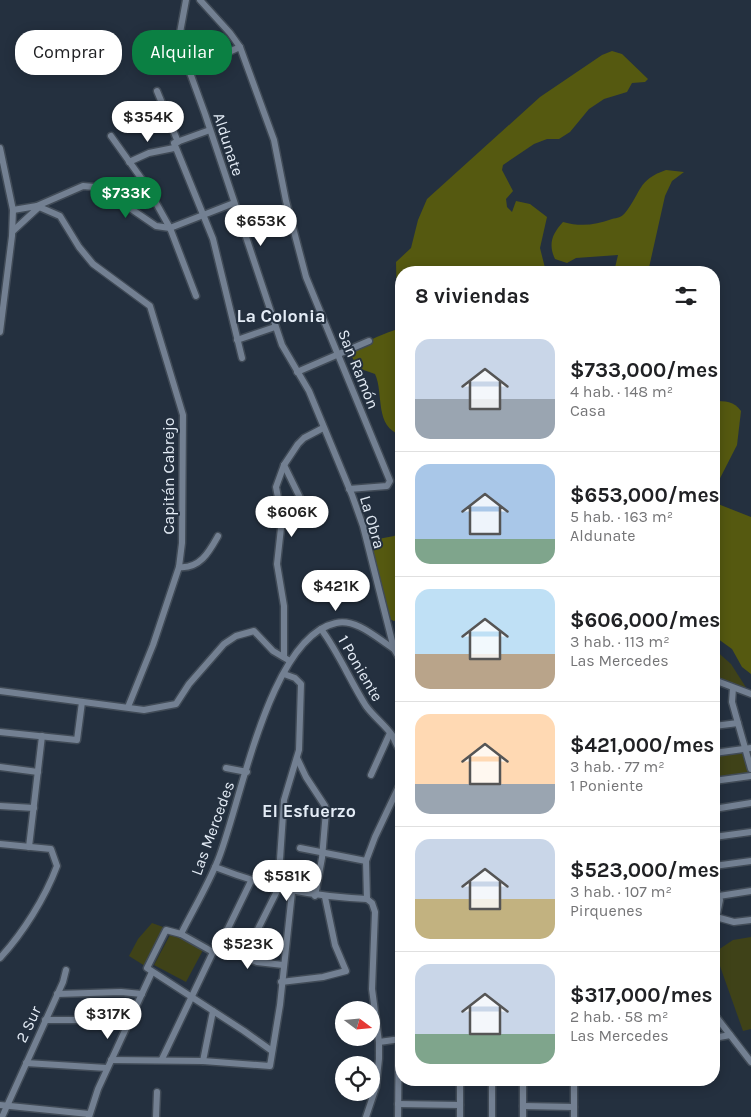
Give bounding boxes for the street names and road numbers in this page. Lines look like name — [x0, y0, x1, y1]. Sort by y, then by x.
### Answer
street label: Aldunate — [209, 110, 248, 178]
street label: San Ramón — [334, 327, 383, 412]
street label: Capitán Cabrejo — [159, 418, 178, 534]
street label: La Obra — [356, 493, 389, 551]
street label: 1 Poniente — [334, 632, 387, 705]
street label: Las Mercedes — [187, 779, 238, 878]
street label: 2 Sur — [12, 1003, 45, 1046]

